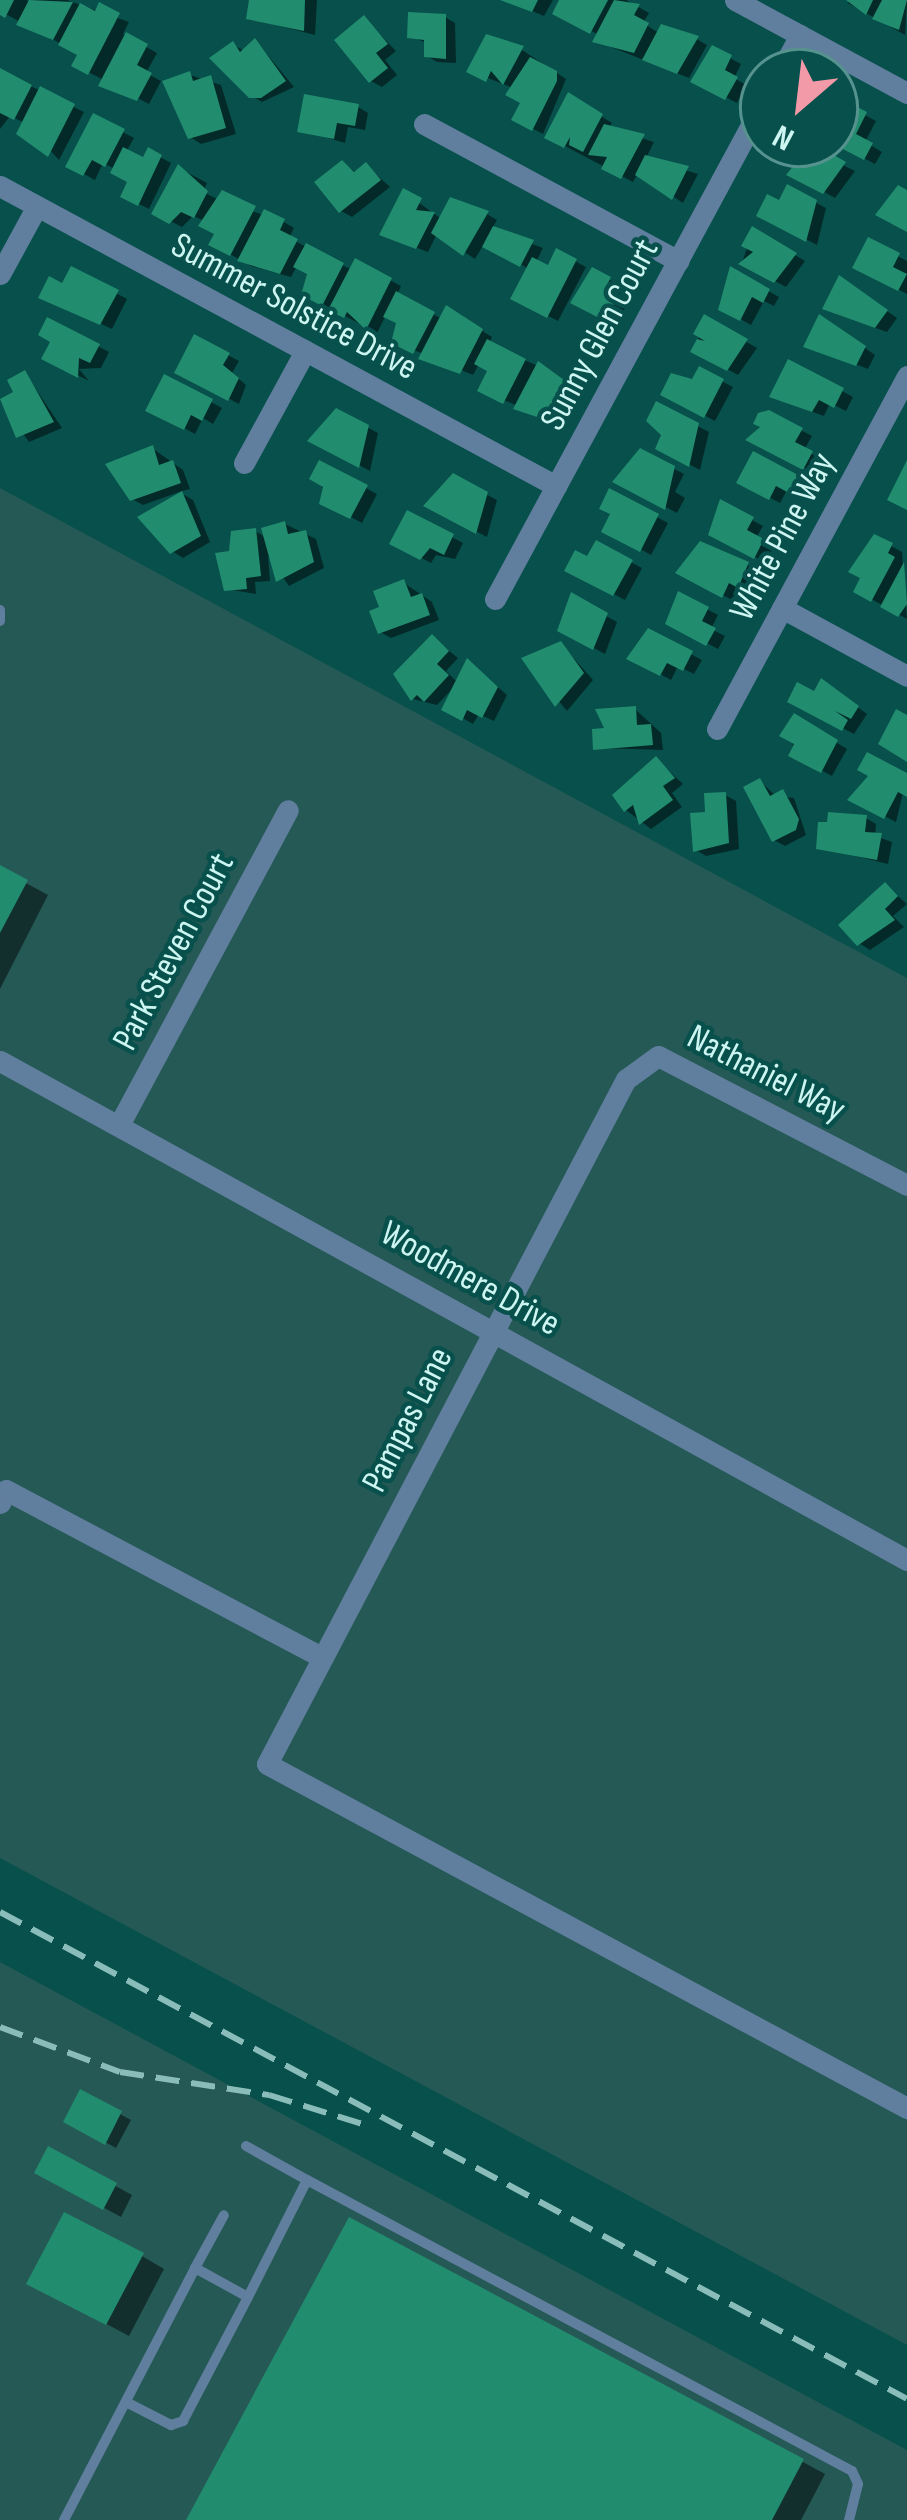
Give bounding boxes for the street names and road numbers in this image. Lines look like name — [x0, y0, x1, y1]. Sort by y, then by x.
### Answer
street label: Summer Solstice Drive — [164, 224, 424, 390]
street label: Sunny Glen Court — [532, 232, 668, 438]
street label: White Pine Way — [721, 446, 845, 628]
street label: Park Steven Court — [104, 846, 244, 1058]
street label: Nathaniel Way — [680, 1016, 852, 1132]
street label: Woodmere Drive — [373, 1212, 567, 1346]
street label: Pampas Lane — [353, 1341, 463, 1499]

